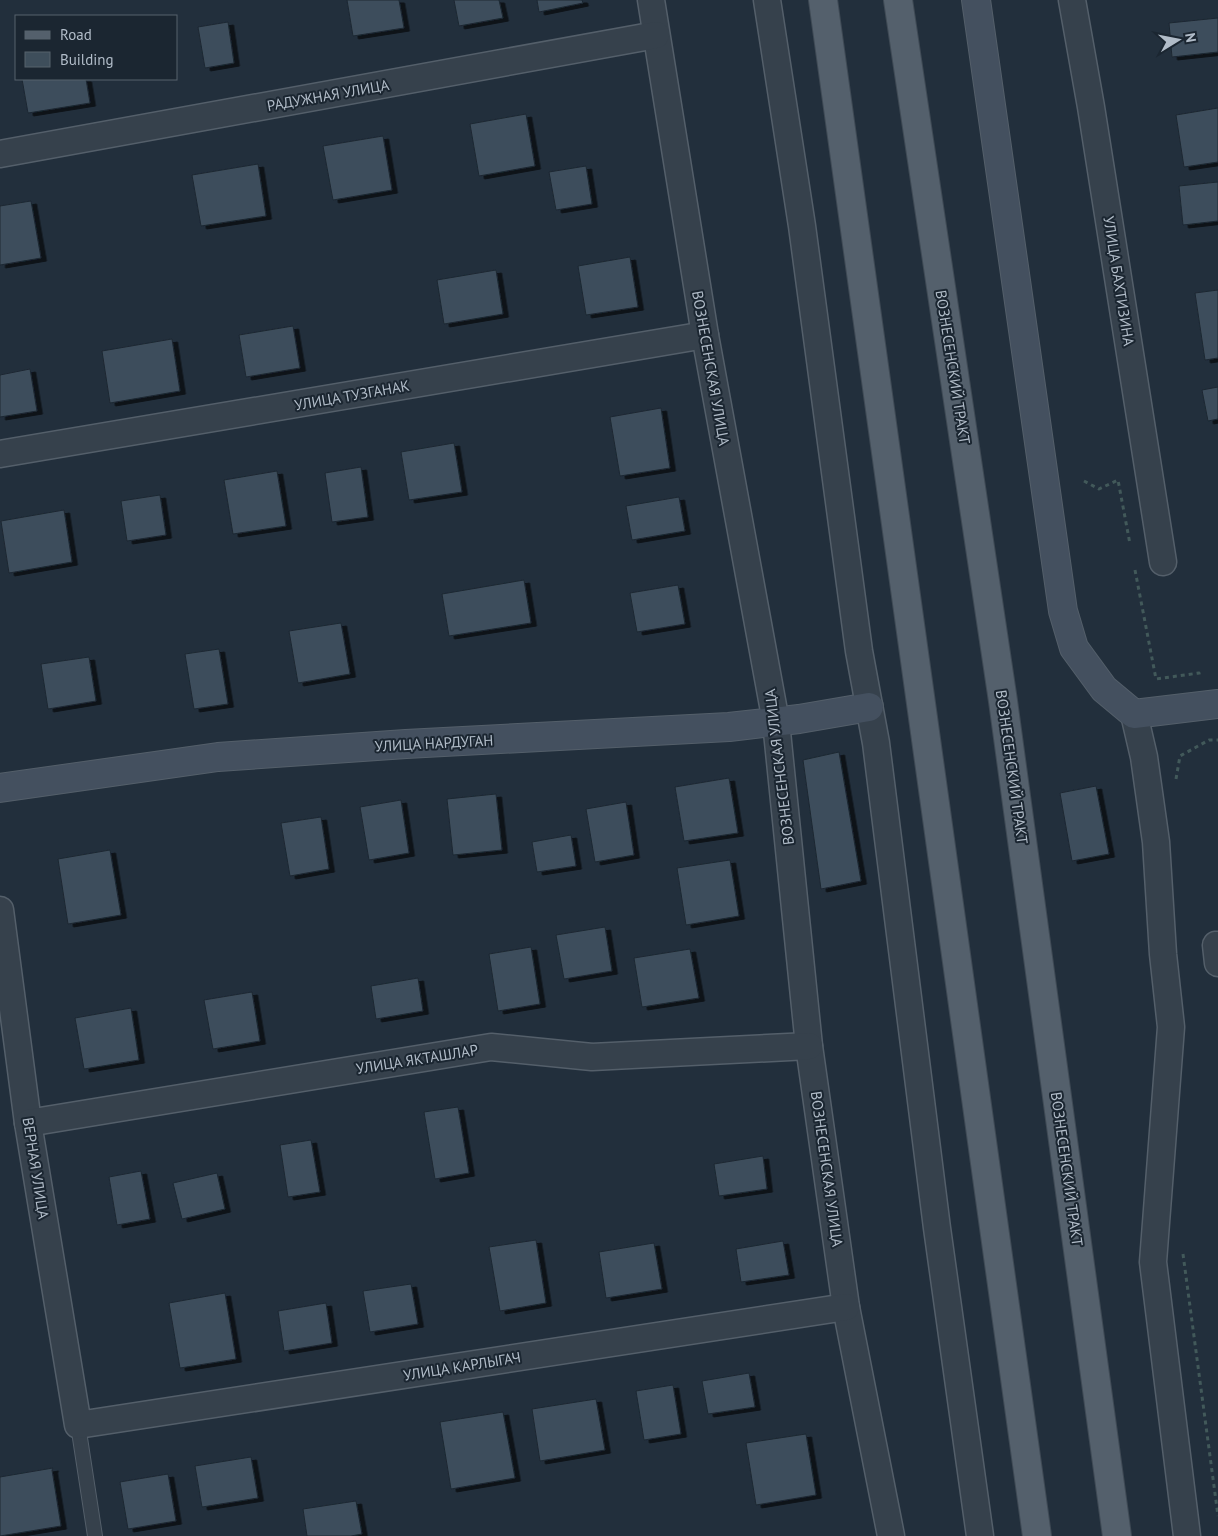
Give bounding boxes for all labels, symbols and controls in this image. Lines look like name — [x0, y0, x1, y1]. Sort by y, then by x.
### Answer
legend — [15, 15, 178, 80]
north arrow — [1153, 15, 1203, 65]
text: Road — [60, 25, 92, 44]
text: N — [1181, 32, 1200, 44]
text: Building — [60, 50, 114, 69]
street label: РАДУЖНАЯ УЛИЦА — [265, 75, 391, 115]
street label: УЛИЦА БАХТИЗИНА — [1099, 215, 1139, 348]
street label: ВОЗНЕСЕНСКАЯ УЛИЦА — [688, 289, 734, 447]
street label: ВОЗНЕСЕНСКИЙ ТРАКТ — [931, 289, 975, 446]
street label: УЛИЦА ТУЗГАНАК — [293, 376, 411, 414]
street label: ВОЗНЕСЕНСКАЯ УЛИЦА — [760, 688, 798, 846]
street label: ВОЗНЕСЕНСКИЙ ТРАКТ — [992, 689, 1032, 846]
street label: УЛИЦА НАРДУГАН — [374, 730, 494, 756]
street label: УЛИЦА ЯКТАШЛАР — [355, 1040, 479, 1078]
street label: ВОЗНЕСЕНСКАЯ УЛИЦА — [807, 1090, 847, 1248]
street label: ВОЗНЕСЕНСКИЙ ТРАКТ — [1047, 1091, 1087, 1248]
street label: ВЕРНАЯ УЛИЦА — [19, 1116, 53, 1220]
street label: УЛИЦА КАРЛЫГАЧ — [402, 1347, 522, 1385]

